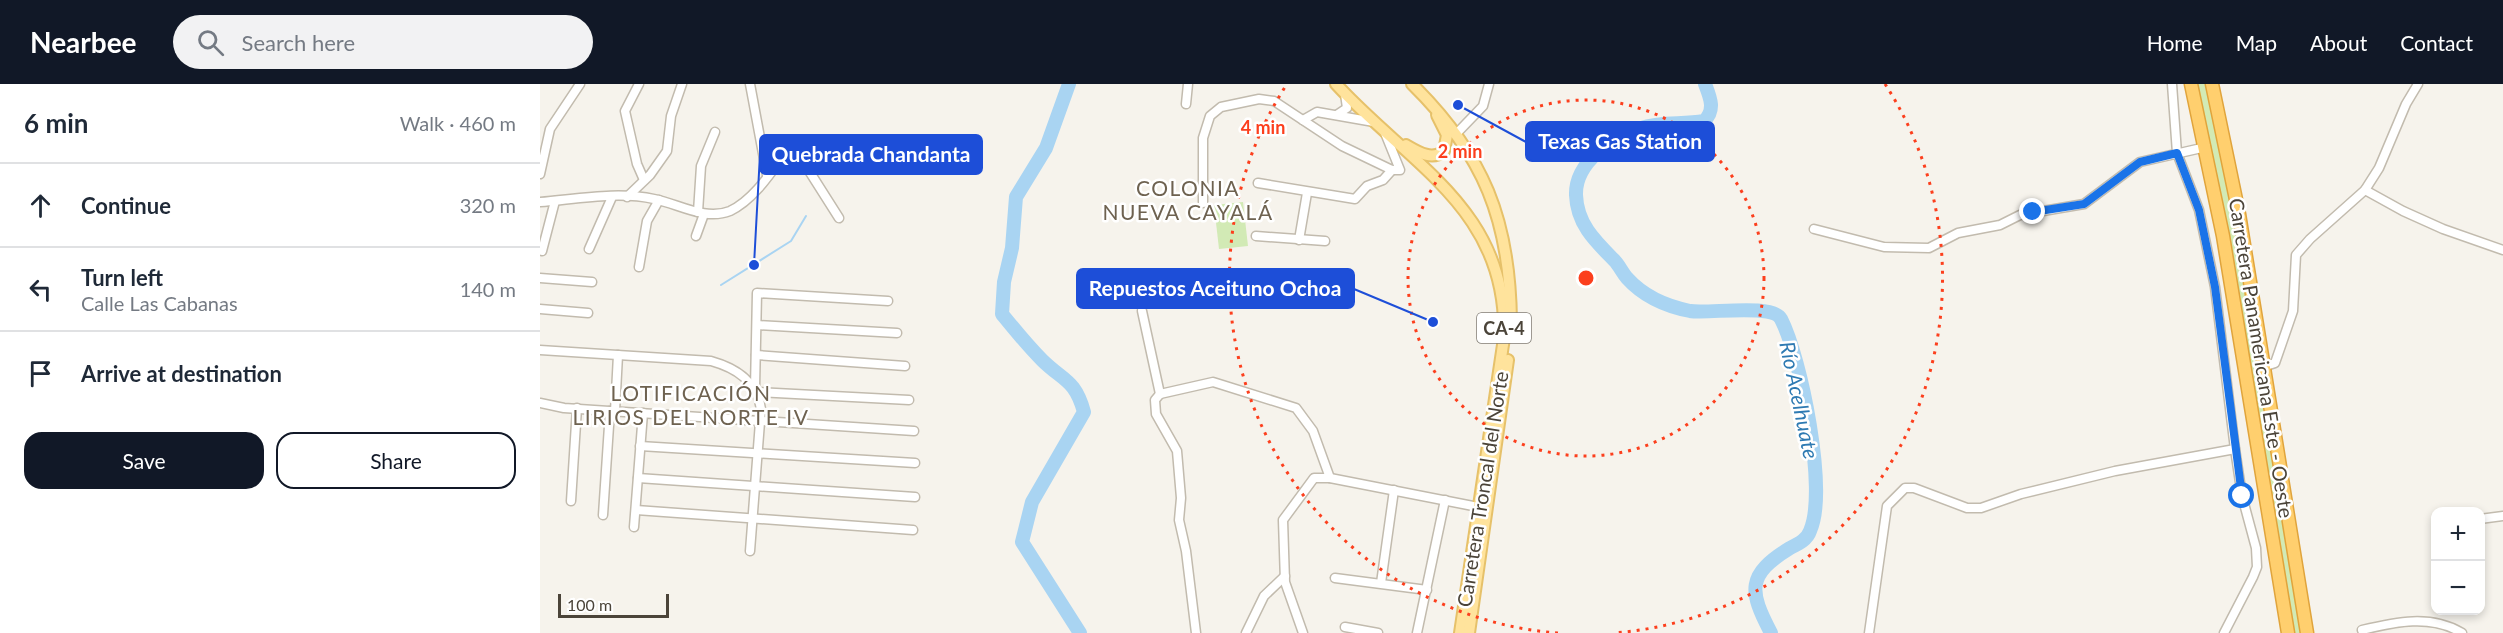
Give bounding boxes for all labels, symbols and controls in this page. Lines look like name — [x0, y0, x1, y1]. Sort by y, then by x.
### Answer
search box — [173, 15, 593, 69]
text: Nearbee — [30, 25, 137, 59]
icon: search — [194, 26, 227, 59]
text: Search here — [242, 29, 355, 56]
text: Home — [2147, 30, 2203, 55]
text: Map — [2236, 30, 2277, 55]
text: About — [2310, 30, 2367, 55]
text: Contact — [2400, 30, 2473, 55]
text: 6 min — [24, 107, 88, 139]
text: Walk · 460 m — [400, 111, 516, 135]
text: 4 min — [1241, 116, 1285, 138]
callout: Texas Gas Station — [1526, 122, 1714, 161]
text: Texas Gas Station — [1538, 128, 1702, 153]
callout: Quebrada Chandanta — [760, 135, 982, 174]
text: 2 min — [1438, 140, 1482, 162]
text: Quebrada Chandanta — [772, 141, 970, 166]
district label: COLONIA NUEVA CAYALÁ — [1102, 175, 1274, 224]
icon: ahead — [24, 189, 57, 222]
text: Continue — [81, 192, 171, 219]
text: 320 m — [460, 193, 516, 217]
street label: Carretera Panamericana Este - Oeste — [2225, 196, 2299, 520]
route end — [2019, 198, 2045, 224]
text: Turn left — [81, 264, 163, 291]
centre of rings — [1576, 268, 1596, 288]
callout: Repuestos Aceituno Ochoa — [1077, 269, 1354, 308]
icon: left — [24, 273, 57, 306]
text: Repuestos Aceituno Ochoa — [1089, 275, 1341, 300]
text: 140 m — [460, 277, 516, 301]
text: Calle Las Cabanas — [81, 291, 238, 315]
road number: CA-4 — [1477, 313, 1531, 343]
water label: Río Acelhuate — [1775, 339, 1825, 461]
icon: arrive — [24, 357, 57, 390]
text: Arrive at destination — [81, 360, 282, 387]
street label: Carretera Troncal del Norte — [1452, 369, 1512, 609]
district label: LOTIFICACIÓN LIRIOS DEL NORTE IV — [573, 380, 809, 429]
button: Save — [24, 432, 264, 489]
button: Share — [276, 432, 516, 489]
route start — [2228, 482, 2254, 508]
map controls — [2431, 507, 2485, 615]
button: + — [2431, 507, 2485, 561]
button: − — [2431, 561, 2485, 615]
scale bar — [558, 591, 669, 618]
text: 100 m — [567, 595, 612, 614]

